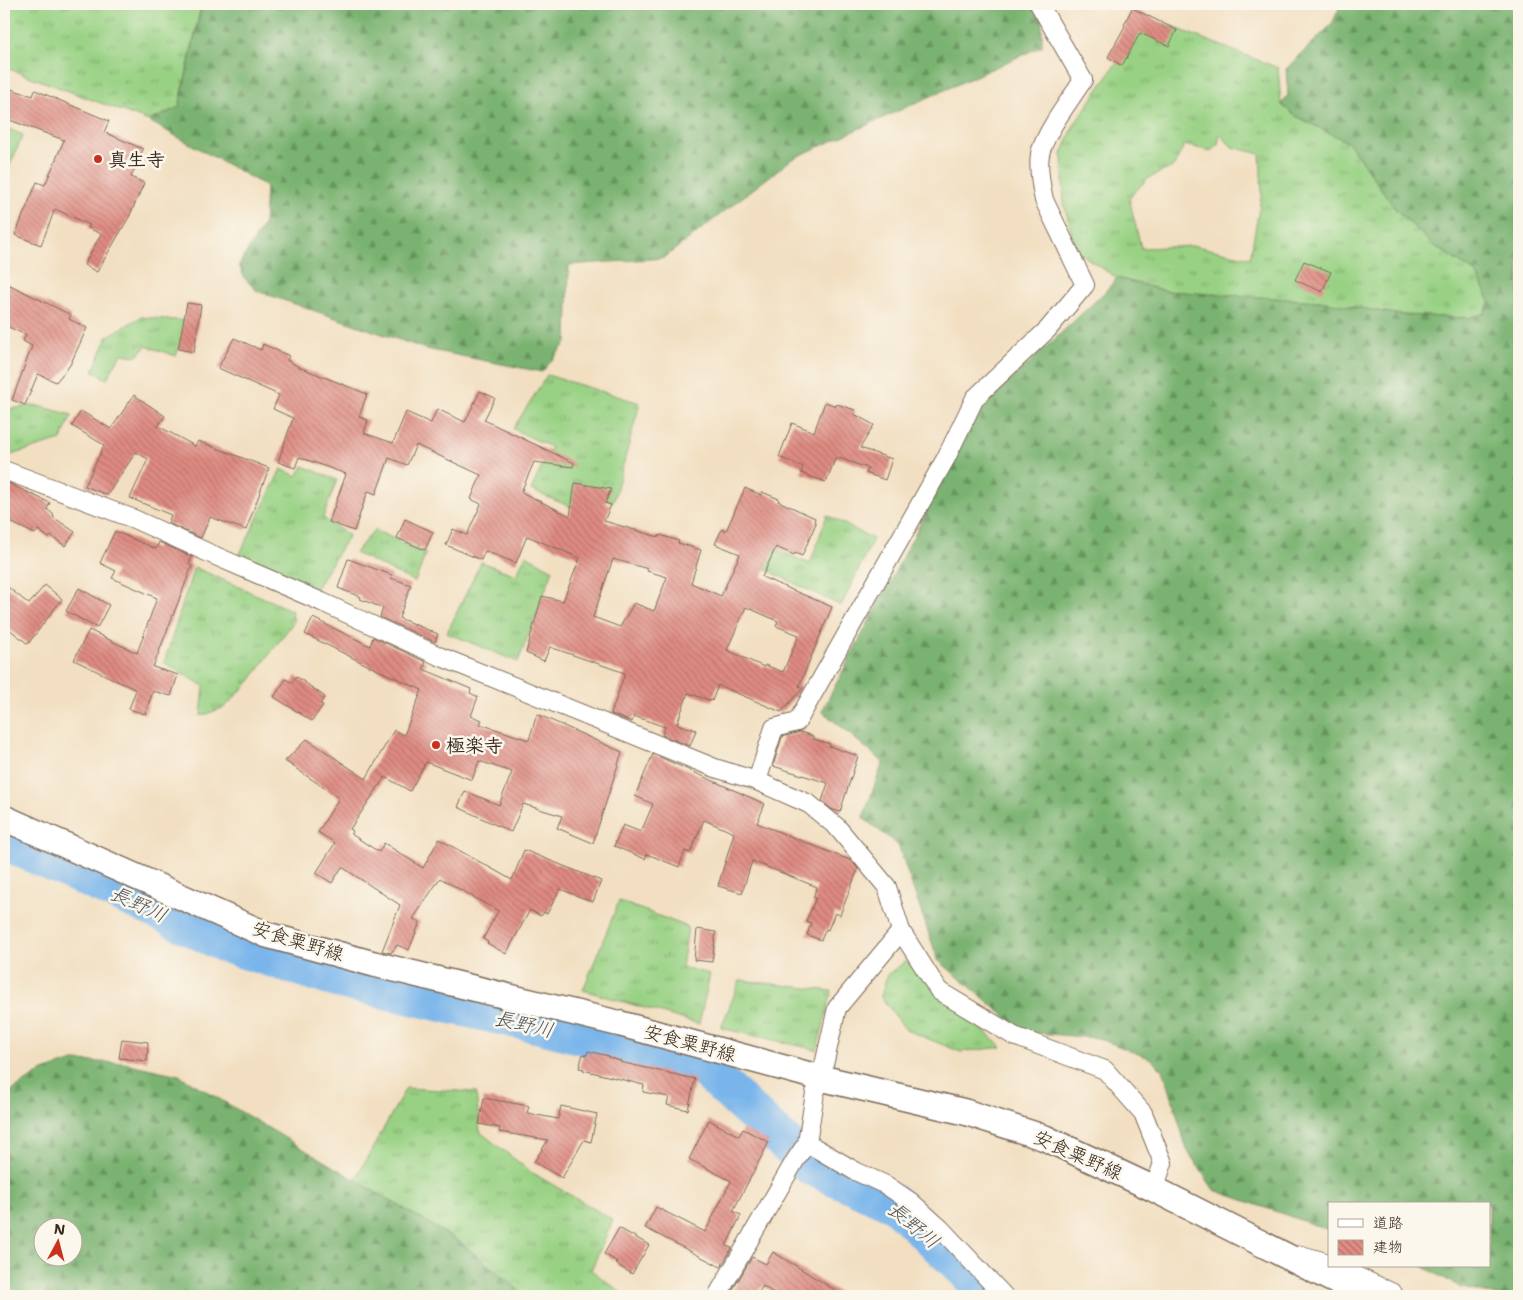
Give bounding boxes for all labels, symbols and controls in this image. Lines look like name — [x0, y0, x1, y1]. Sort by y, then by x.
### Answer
place label: 真生寺 — [108, 147, 165, 172]
marker: 真生寺 — [92, 153, 104, 165]
place label: 極楽寺 — [446, 733, 503, 758]
marker: 極楽寺 — [430, 739, 442, 751]
water label: 長野川 — [106, 880, 172, 928]
street label: 安食粟野線 — [249, 915, 347, 967]
water label: 長野川 — [492, 1005, 556, 1043]
street label: 安食粟野線 — [641, 1019, 739, 1067]
street label: 安食粟野線 — [1030, 1124, 1126, 1186]
water label: 長野川 — [883, 1196, 945, 1254]
legend — [1328, 1202, 1490, 1268]
text: 道路 — [1373, 1213, 1403, 1233]
north arrow — [32, 1218, 82, 1268]
text: N — [53, 1219, 66, 1239]
text: 建物 — [1373, 1237, 1403, 1257]

